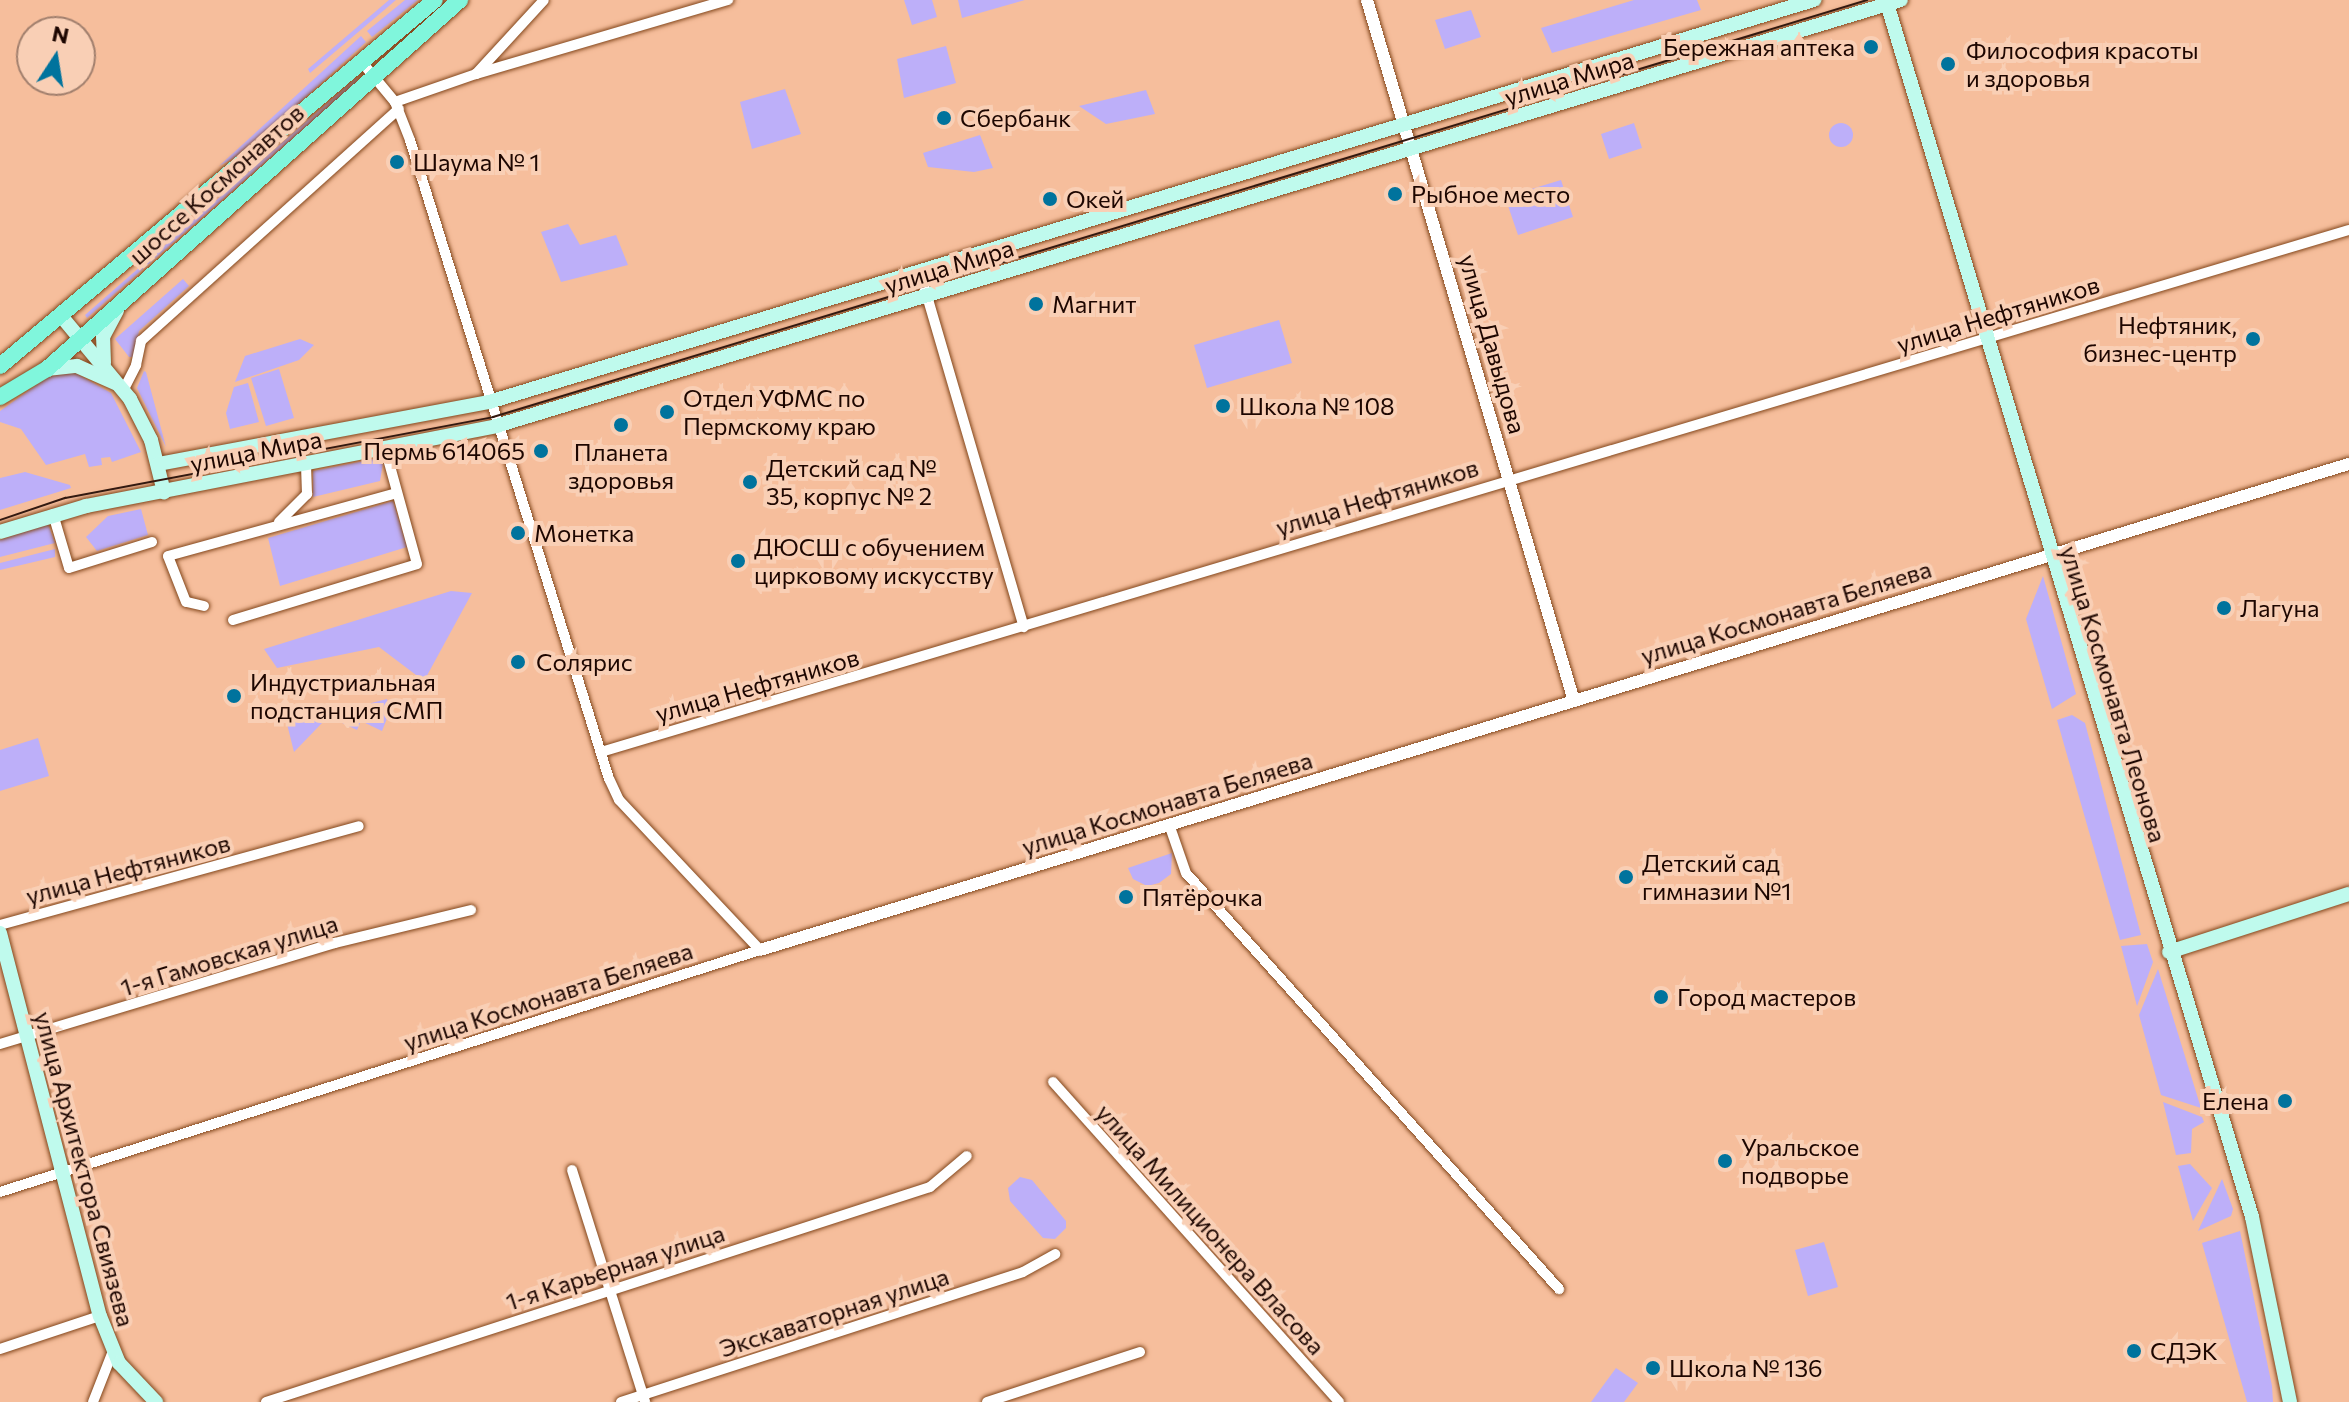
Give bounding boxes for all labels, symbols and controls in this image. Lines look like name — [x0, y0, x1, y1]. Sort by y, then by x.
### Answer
north arrow — [16, 16, 96, 96]
text: N — [50, 19, 72, 49]
place label: Бережная аптека — [1663, 33, 1855, 61]
place label: Философия красоты и здоровья — [1966, 36, 2199, 92]
marker: Бережная аптека — [1862, 38, 1880, 56]
street label: улица Мира — [1501, 45, 1637, 111]
marker: Философия красоты и здоровья — [1937, 53, 1959, 75]
street label: шоссе Космонавтов — [123, 98, 309, 270]
place label: Сбербанк — [960, 104, 1071, 132]
marker: Сбербанк — [935, 109, 953, 127]
place label: Шаума № 1 — [413, 148, 540, 176]
marker: Шаума № 1 — [388, 153, 406, 171]
place label: Рыбное место — [1411, 180, 1570, 208]
place label: Окей — [1066, 185, 1124, 213]
marker: Рыбное место — [1386, 185, 1404, 203]
marker: Окей — [1041, 190, 1059, 208]
street label: улица Мира — [881, 233, 1017, 299]
street label: улица Давыдова — [1454, 251, 1532, 437]
street label: улица Нефтяников — [1893, 269, 2103, 359]
place label: Магнит — [1052, 290, 1136, 318]
marker: Магнит — [1027, 295, 1045, 313]
place label: Нефтяник, бизнес-центр — [2083, 311, 2237, 367]
marker: Нефтяник, бизнес-центр — [2244, 330, 2262, 348]
place label: Отдел УФМС по Пермскому краю — [683, 384, 876, 440]
place label: Школа № 108 — [1239, 392, 1395, 420]
marker: Школа № 108 — [1214, 397, 1232, 415]
marker: Отдел УФМС по Пермскому краю — [658, 403, 676, 421]
marker: Планета здоровья — [612, 416, 630, 434]
street label: улица Мира — [188, 424, 324, 478]
place label: Пермь 614065 — [363, 437, 525, 465]
place label: Планета здоровья — [568, 438, 674, 494]
marker: Пермь 614065 — [532, 442, 550, 460]
street label: улица Нефтяников — [1272, 452, 1482, 542]
place label: Детский сад № 35, корпус № 2 — [766, 454, 937, 510]
marker: Детский сад № 35, корпус № 2 — [741, 473, 759, 491]
place label: Монетка — [534, 519, 634, 547]
marker: Монетка — [509, 524, 527, 542]
place label: ДЮСШ с обучением цирковому искусству — [754, 533, 994, 589]
street label: улица Космонавта Леонова — [2055, 542, 2173, 846]
marker: ДЮСШ с обучением цирковому искусству — [729, 552, 747, 570]
street label: улица Космонавта Беляева — [1637, 554, 1935, 670]
place label: Лагуна — [2240, 594, 2320, 622]
marker: Лагуна — [2215, 599, 2233, 617]
street label: улица Нефтяников — [652, 642, 862, 728]
place label: Солярис — [536, 648, 633, 676]
marker: Солярис — [507, 651, 529, 673]
place label: Индустриальная подстанция СМП — [250, 668, 443, 724]
marker: Индустриальная подстанция СМП — [225, 687, 243, 705]
street label: улица Космонавта Беляева — [1018, 745, 1316, 861]
street label: улица Нефтяников — [23, 828, 233, 910]
place label: Детский сад гимназии №1 — [1642, 849, 1792, 905]
marker: Детский сад гимназии №1 — [1617, 868, 1635, 886]
place label: Пятёрочка — [1142, 883, 1263, 911]
marker: Пятёрочка — [1117, 888, 1135, 906]
street label: 1-я Гамовская улица — [117, 908, 341, 1002]
street label: улица Космонавта Беляева — [400, 936, 696, 1056]
place label: Город мастеров — [1677, 983, 1856, 1011]
marker: Город мастеров — [1652, 988, 1670, 1006]
street label: улица Архитектора Свиязева — [29, 1008, 141, 1330]
place label: Елена — [2202, 1087, 2269, 1115]
marker: Елена — [2276, 1092, 2294, 1110]
street label: улица Милиционера Власова — [1091, 1098, 1331, 1360]
place label: Уральское подворье — [1741, 1133, 1860, 1189]
marker: Уральское подворье — [1716, 1152, 1734, 1170]
street label: 1-я Карьерная улица — [502, 1218, 728, 1316]
street label: Экскаваторная улица — [716, 1261, 952, 1363]
place label: СДЭК — [2150, 1337, 2218, 1365]
marker: СДЭК — [2125, 1342, 2143, 1360]
place label: Школа № 136 — [1669, 1354, 1823, 1382]
marker: Школа № 136 — [1644, 1359, 1662, 1377]

